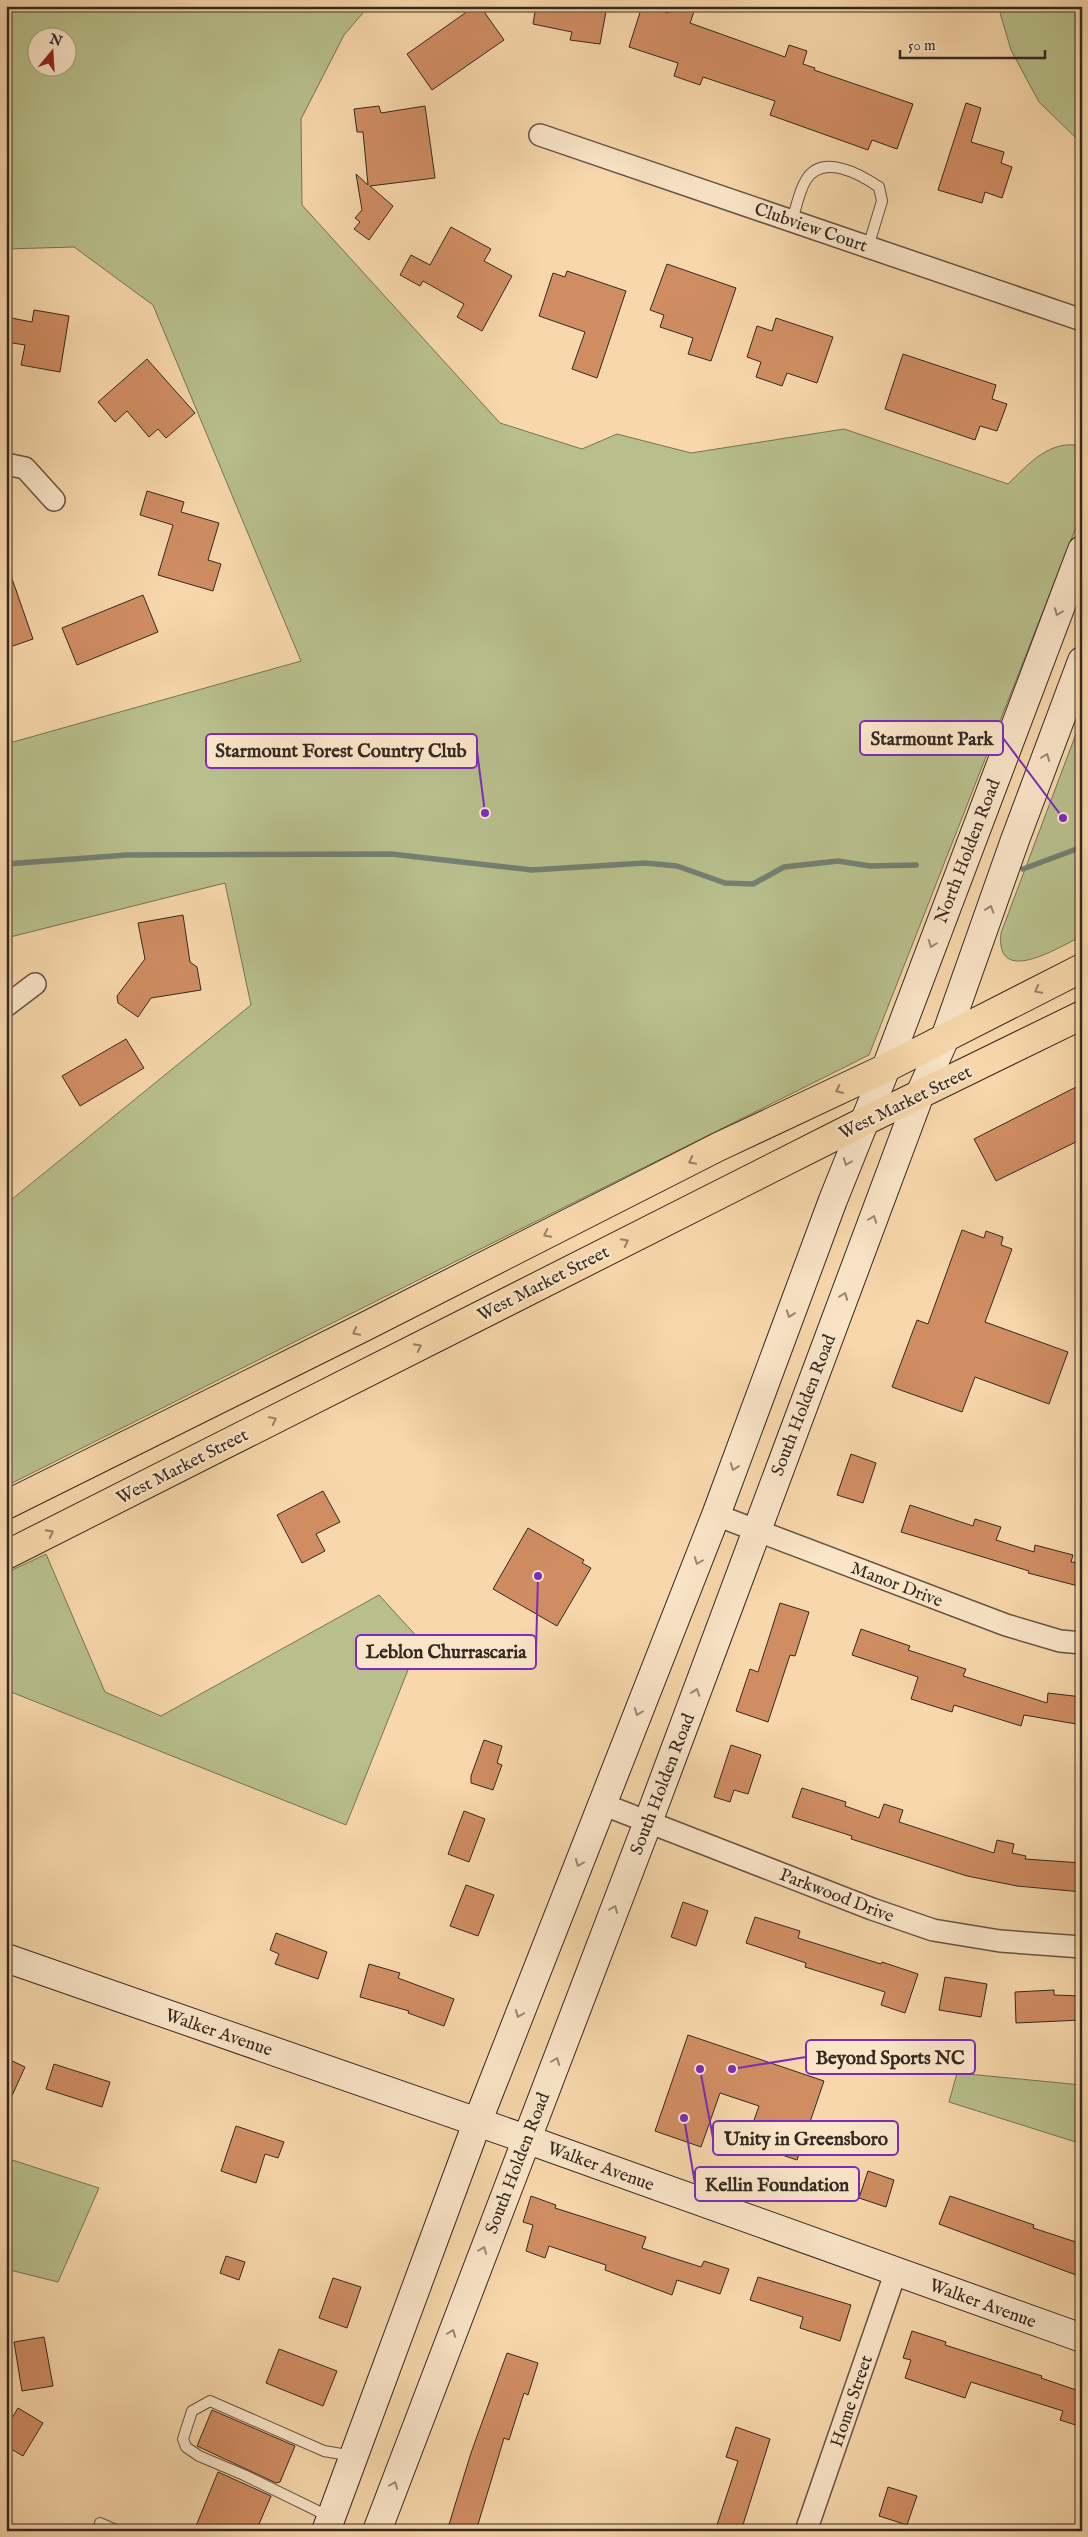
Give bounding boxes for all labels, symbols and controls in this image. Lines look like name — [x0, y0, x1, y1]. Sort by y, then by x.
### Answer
north arrow — [28, 28, 78, 78]
scale bar — [900, 28, 1046, 60]
text: N — [46, 30, 64, 51]
text: 50 m — [908, 36, 936, 55]
street label: Clubview Court — [751, 198, 870, 258]
one-way arrow — [1054, 607, 1064, 616]
callout: Starmount Park — [860, 721, 1003, 755]
text: Starmount Park — [871, 728, 994, 752]
callout: Starmount Forest Country Club — [206, 734, 477, 768]
text: Starmount Forest Country Club — [215, 740, 467, 764]
one-way arrow — [1040, 753, 1050, 761]
street label: North Holden Road — [930, 776, 1007, 927]
one-way arrow — [984, 906, 994, 914]
one-way arrow — [928, 939, 938, 948]
one-way arrow — [1035, 984, 1044, 994]
street label: West Market Street — [836, 1061, 976, 1145]
one-way arrow — [835, 1084, 844, 1094]
one-way arrow — [688, 1155, 697, 1165]
one-way arrow — [843, 1157, 853, 1166]
one-way arrow — [867, 1215, 877, 1224]
one-way arrow — [544, 1228, 553, 1238]
one-way arrow — [620, 1238, 629, 1248]
street label: West Market Street — [474, 1241, 613, 1327]
one-way arrow — [837, 1292, 848, 1301]
one-way arrow — [786, 1310, 796, 1318]
one-way arrow — [352, 1325, 361, 1335]
street label: South Holden Road — [767, 1331, 842, 1479]
one-way arrow — [413, 1343, 422, 1353]
one-way arrow — [268, 1416, 277, 1427]
street label: West Market Street — [113, 1424, 252, 1510]
one-way arrow — [730, 1462, 740, 1470]
one-way arrow — [45, 1529, 54, 1539]
one-way arrow — [694, 1556, 704, 1564]
street label: Manor Drive — [847, 1557, 946, 1613]
callout: Leblon Churrascaria — [356, 1635, 536, 1669]
text: Leblon Churrascaria — [366, 1641, 527, 1665]
one-way arrow — [690, 1688, 700, 1696]
one-way arrow — [634, 1707, 645, 1716]
street label: South Holden Road — [626, 1710, 701, 1858]
one-way arrow — [575, 1858, 585, 1867]
street label: Parkwood Drive — [776, 1864, 897, 1929]
one-way arrow — [608, 1905, 618, 1914]
street label: Walker Avenue — [162, 2004, 275, 2063]
one-way arrow — [515, 2009, 526, 2018]
callout: Beyond Sports NC — [806, 2040, 975, 2074]
text: Beyond Sports NC — [815, 2047, 965, 2071]
one-way arrow — [550, 2057, 560, 2066]
street label: South Holden Road — [481, 2089, 556, 2237]
callout: Unity in Greensboro — [713, 2121, 898, 2155]
text: Unity in Greensboro — [723, 2128, 888, 2152]
street label: Walker Avenue — [544, 2137, 657, 2197]
callout: Kellin Foundation — [695, 2167, 859, 2201]
text: Kellin Foundation — [705, 2174, 849, 2198]
one-way arrow — [477, 2246, 487, 2255]
street label: Walker Avenue — [926, 2274, 1039, 2334]
one-way arrow — [446, 2329, 456, 2338]
street label: Home Street — [826, 2353, 879, 2450]
one-way arrow — [388, 2481, 398, 2490]

